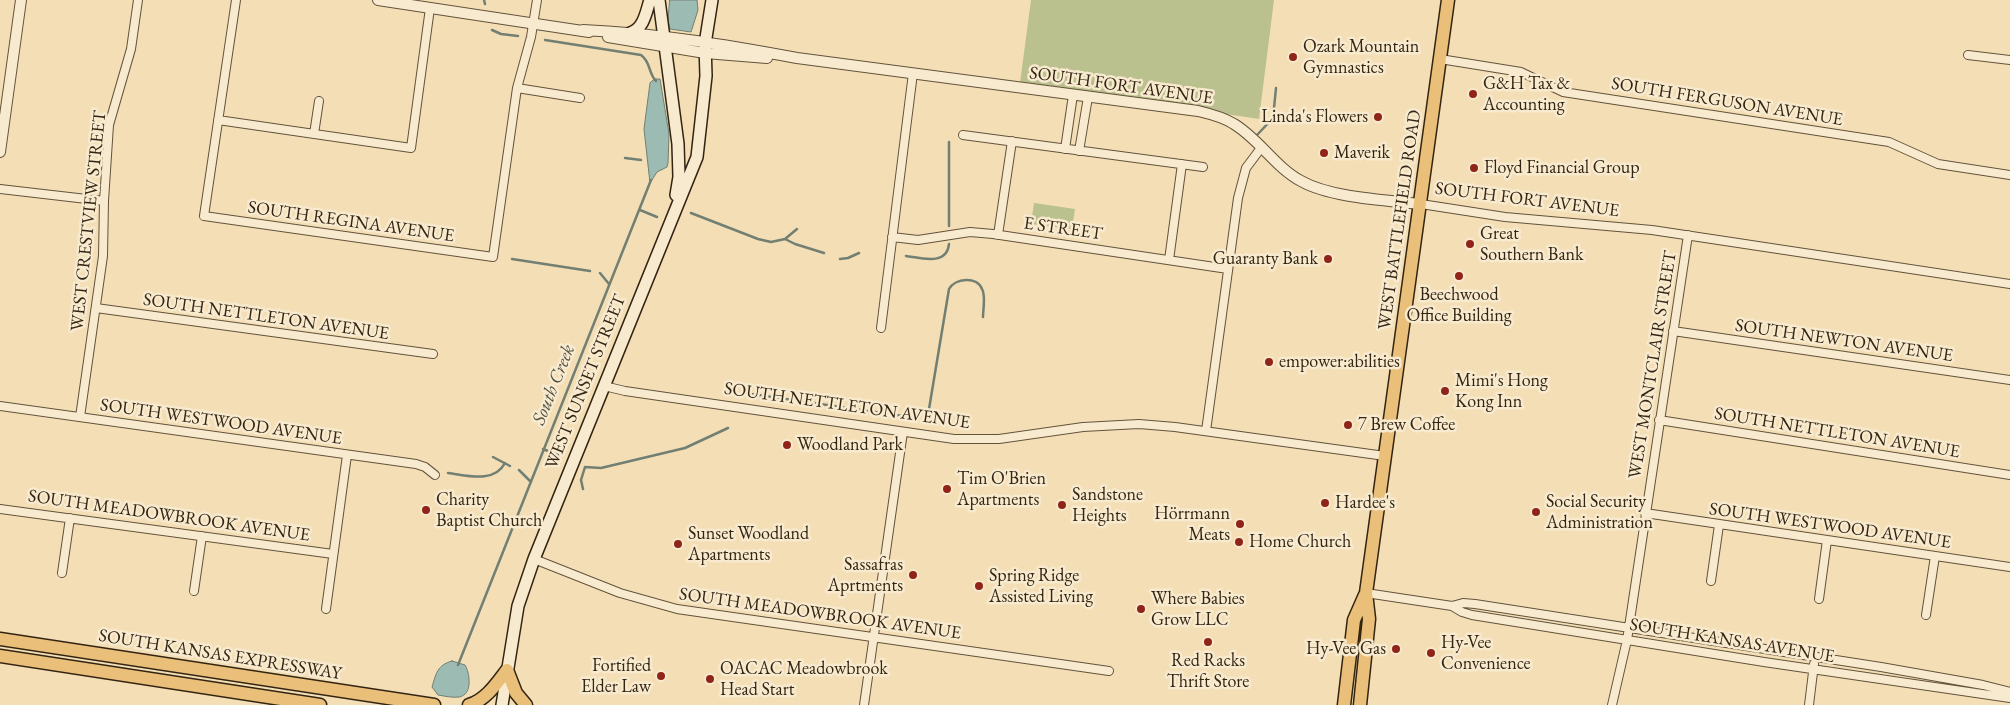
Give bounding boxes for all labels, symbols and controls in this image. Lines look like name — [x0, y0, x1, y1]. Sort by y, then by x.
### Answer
place label: Ozark Mountain Gymnastics — [1303, 36, 1419, 78]
marker: Ozark Mountain Gymnastics — [1287, 51, 1299, 63]
street label: SOUTH FORT AVENUE — [1028, 62, 1214, 110]
place label: G&H Tax & Accounting — [1483, 73, 1570, 116]
street label: SOUTH FERGUSON AVENUE — [1610, 73, 1844, 131]
marker: G&H Tax & Accounting — [1467, 88, 1479, 100]
place label: Linda's Flowers — [1261, 106, 1368, 128]
street label: WEST BATTLEFIELD ROAD — [1374, 109, 1426, 331]
street label: WEST CRESTVIEW STREET — [67, 110, 111, 332]
marker: Linda's Flowers — [1372, 111, 1384, 123]
place label: Maverik — [1334, 142, 1390, 164]
marker: Maverik — [1318, 147, 1330, 159]
place label: Floyd Financial Group — [1484, 157, 1640, 179]
marker: Floyd Financial Group — [1468, 162, 1480, 174]
street label: SOUTH FORT AVENUE — [1434, 178, 1620, 222]
street label: SOUTH REGINA AVENUE — [246, 197, 456, 247]
street label: E STREET — [1022, 213, 1104, 245]
place label: Great Southern Bank — [1480, 223, 1584, 266]
marker: Great Southern Bank — [1464, 238, 1476, 250]
place label: Guaranty Bank — [1213, 248, 1318, 270]
street label: WEST MONTCLAIR STREET — [1624, 249, 1682, 481]
marker: Guaranty Bank — [1322, 253, 1334, 265]
marker: Beechwood Office Building — [1453, 270, 1465, 282]
place label: Beechwood Office Building — [1407, 284, 1511, 326]
street label: SOUTH NETTLETON AVENUE — [142, 289, 390, 345]
street label: WEST SUNSET STREET — [541, 292, 631, 472]
street label: SOUTH NEWTON AVENUE — [1734, 315, 1954, 367]
water label: South Creek — [528, 342, 580, 428]
place label: empower:abilities — [1279, 351, 1400, 373]
marker: empower:abilities — [1263, 356, 1275, 368]
place label: Mimi's Hong Kong Inn — [1455, 370, 1548, 412]
street label: SOUTH NETTLETON AVENUE — [723, 378, 971, 434]
marker: Mimi's Hong Kong Inn — [1439, 385, 1451, 397]
street label: SOUTH WESTWOOD AVENUE — [99, 394, 343, 450]
street label: SOUTH NETTLETON AVENUE — [1713, 403, 1961, 463]
place label: 7 Brew Coffee — [1358, 414, 1455, 436]
marker: 7 Brew Coffee — [1342, 419, 1354, 431]
place label: Woodland Park — [797, 434, 903, 456]
marker: Woodland Park — [781, 439, 793, 451]
place label: Tim O'Brien Apartments — [957, 468, 1046, 510]
marker: Tim O'Brien Apartments — [941, 483, 953, 495]
place label: Sandstone Heights — [1072, 484, 1143, 526]
street label: SOUTH MEADOWBROOK AVENUE — [27, 486, 311, 546]
place label: Charity Baptist Church — [436, 489, 542, 532]
place label: Social Security Administration — [1546, 491, 1653, 534]
place label: Hardee's — [1335, 492, 1395, 514]
marker: Hardee's — [1319, 497, 1331, 509]
street label: SOUTH WESTWOOD AVENUE — [1708, 498, 1952, 554]
marker: Sandstone Heights — [1056, 499, 1068, 511]
place label: Hörrmann Meats — [1154, 503, 1230, 546]
marker: Charity Baptist Church — [420, 504, 432, 516]
marker: Social Security Administration — [1530, 506, 1542, 518]
marker: Hörrmann Meats — [1234, 518, 1246, 530]
place label: Sunset Woodland Apartments — [688, 523, 809, 566]
place label: Home Church — [1249, 531, 1351, 553]
marker: Home Church — [1233, 536, 1245, 548]
marker: Sunset Woodland Apartments — [672, 538, 684, 550]
place label: Sassafras Aprtments — [828, 554, 903, 596]
place label: Spring Ridge Assisted Living — [989, 565, 1093, 608]
marker: Sassafras Aprtments — [907, 569, 919, 581]
marker: Spring Ridge Assisted Living — [973, 580, 985, 592]
street label: SOUTH MEADOWBROOK AVENUE — [678, 584, 962, 644]
place label: Where Babies Grow LLC — [1151, 588, 1245, 630]
marker: Where Babies Grow LLC — [1135, 603, 1147, 615]
street label: SOUTH KANSAS AVENUE — [1628, 614, 1836, 668]
street label: SOUTH KANSAS EXPRESSWAY — [97, 625, 343, 685]
place label: Hy-Vee Convenience — [1441, 632, 1531, 674]
marker: Red Racks Thrift Store — [1202, 636, 1214, 648]
place label: Hy-Vee Gas — [1306, 638, 1386, 660]
marker: Hy-Vee Gas — [1390, 643, 1402, 655]
marker: Hy-Vee Convenience — [1425, 647, 1437, 659]
place label: Red Racks Thrift Store — [1167, 650, 1249, 692]
place label: Fortified Elder Law — [581, 655, 651, 698]
place label: OACAC Meadowbrook Head Start — [720, 658, 888, 701]
marker: Fortified Elder Law — [655, 670, 667, 682]
marker: OACAC Meadowbrook Head Start — [704, 673, 716, 685]

